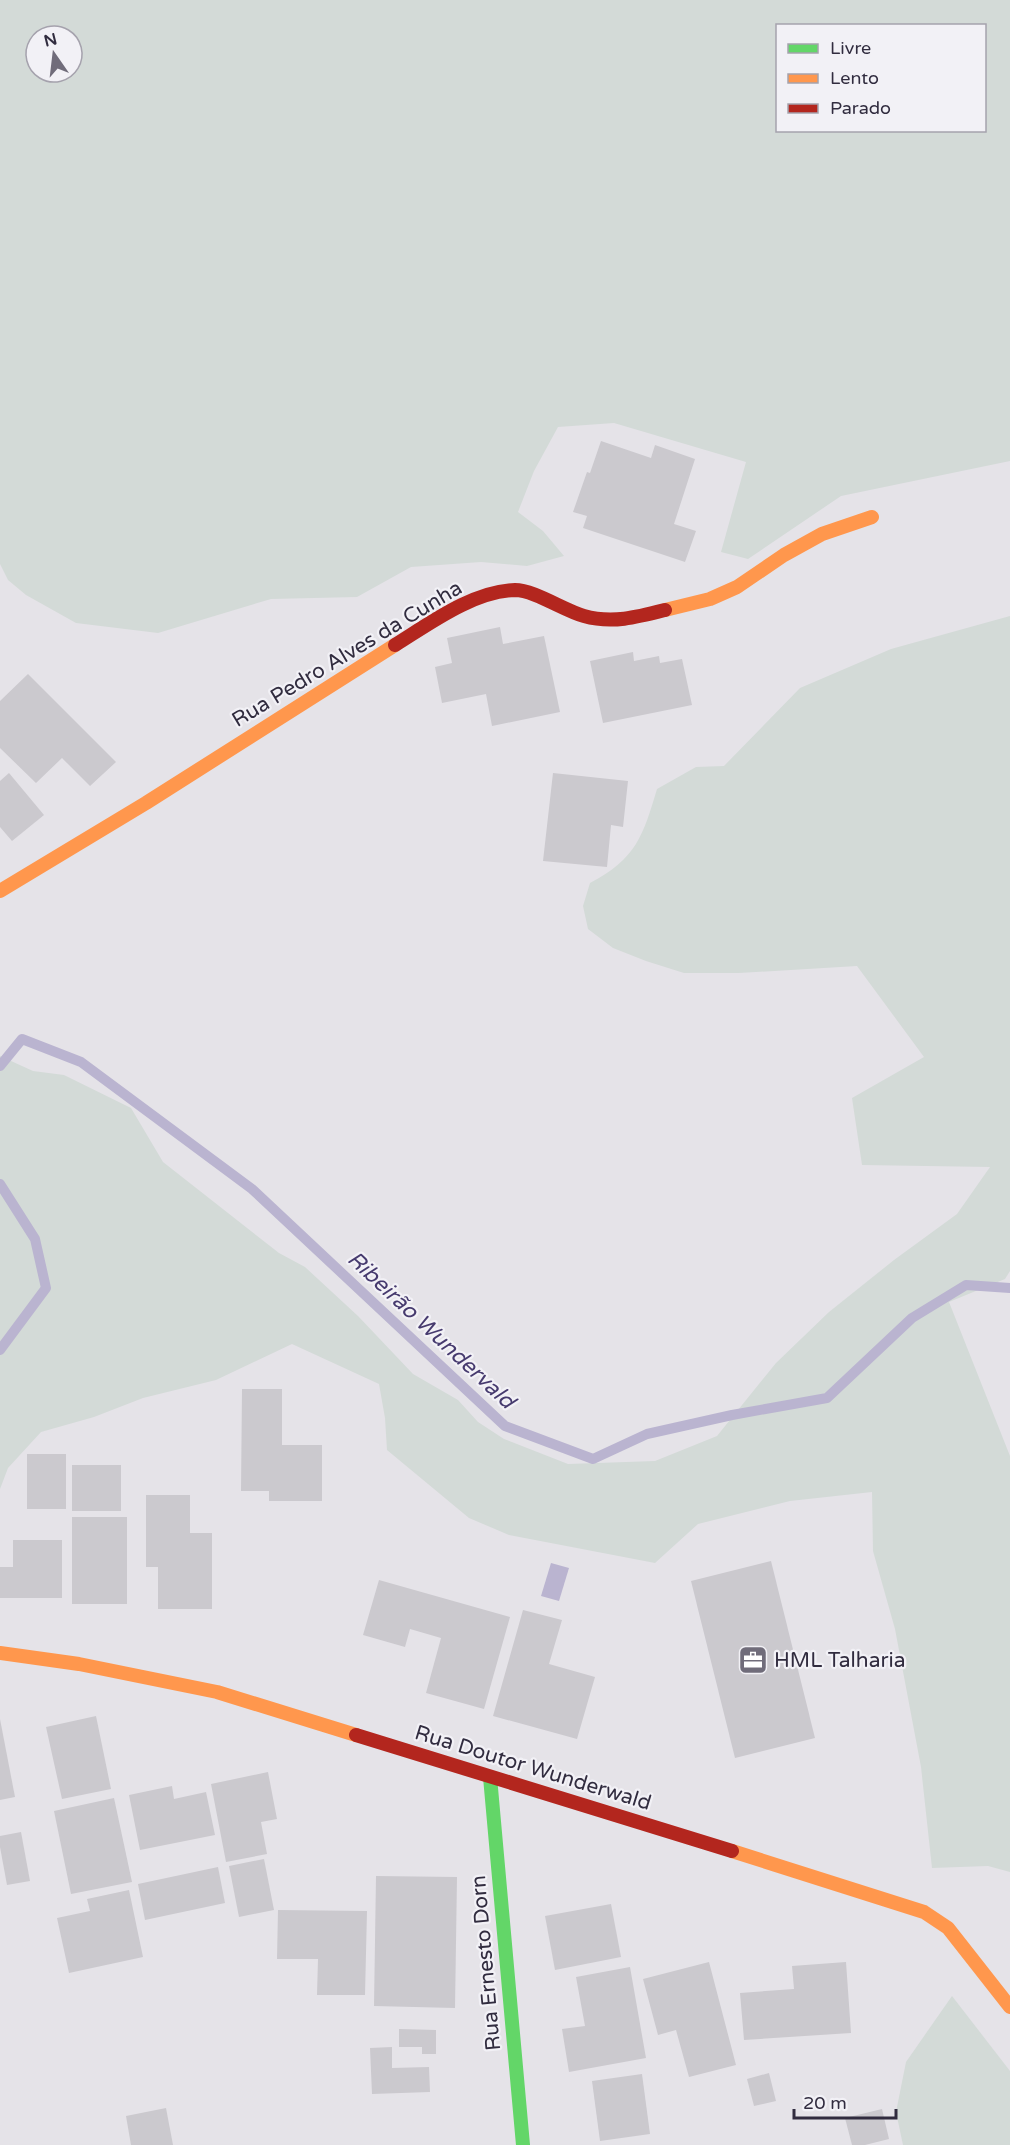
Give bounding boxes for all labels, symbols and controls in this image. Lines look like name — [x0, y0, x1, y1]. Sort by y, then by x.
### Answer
north arrow — [24, 24, 84, 84]
legend — [776, 24, 986, 132]
text: N — [42, 29, 59, 52]
text: Livre — [830, 37, 871, 59]
text: Lento — [830, 67, 879, 89]
text: Parado — [830, 97, 891, 119]
street label: Rua Pedro Alves da Cunha — [227, 575, 467, 733]
water label: Ribeirão Wundervald — [342, 1246, 522, 1416]
office icon: HML Talharia — [737, 1644, 769, 1676]
place label: HML Talharia — [774, 1648, 906, 1673]
street label: Rua Doutor Wunderwald — [412, 1720, 654, 1816]
street label: Rua Ernesto Dorn — [466, 1874, 506, 2052]
scale bar — [794, 2082, 896, 2120]
text: 20 m — [803, 2092, 847, 2114]

